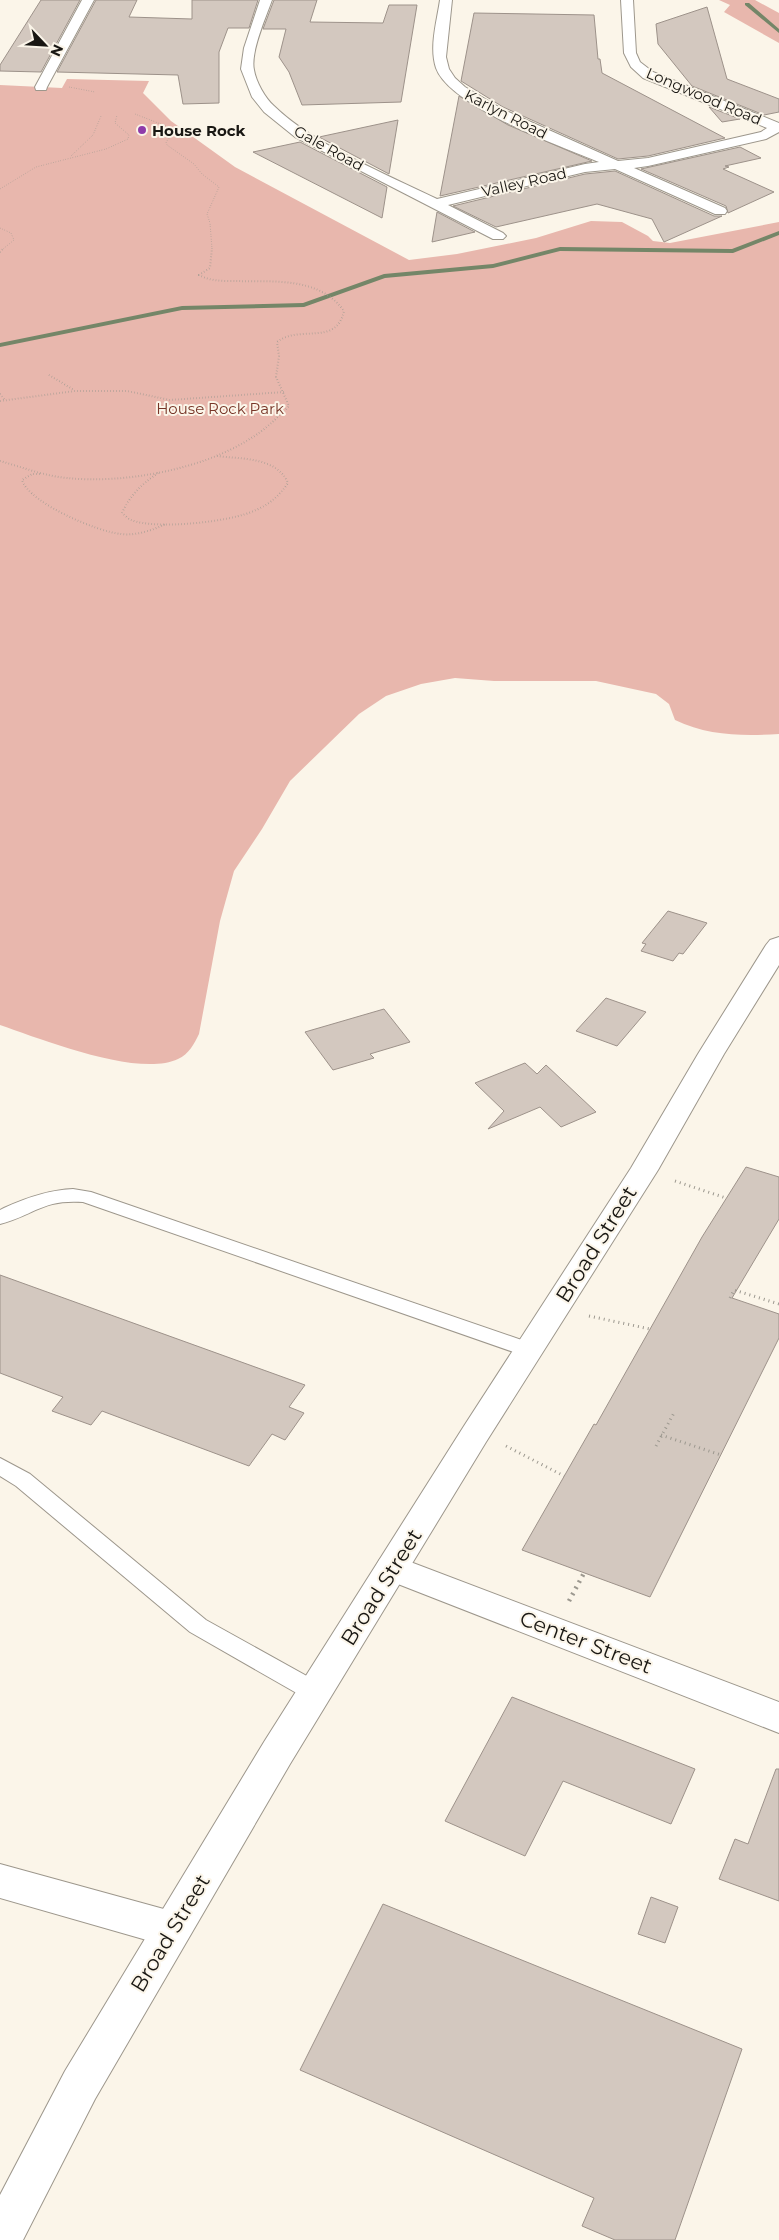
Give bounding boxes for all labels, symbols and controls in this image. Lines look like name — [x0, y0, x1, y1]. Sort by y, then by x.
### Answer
north arrow — [20, 20, 70, 70]
text: N — [46, 42, 67, 59]
street label: Longwood Road — [643, 63, 765, 129]
street label: Karlyn Road — [461, 85, 551, 143]
place label: House Rock — [152, 121, 246, 140]
street label: Gale Road — [291, 121, 367, 175]
marker: House Rock — [136, 124, 148, 136]
street label: Valley Road — [480, 163, 568, 201]
park label: House Rock Park — [156, 399, 284, 418]
street label: Broad Street — [550, 1181, 642, 1307]
street label: Broad Street — [335, 1524, 427, 1650]
street label: Center Street — [516, 1605, 656, 1679]
street label: Broad Street — [125, 1870, 215, 1996]

